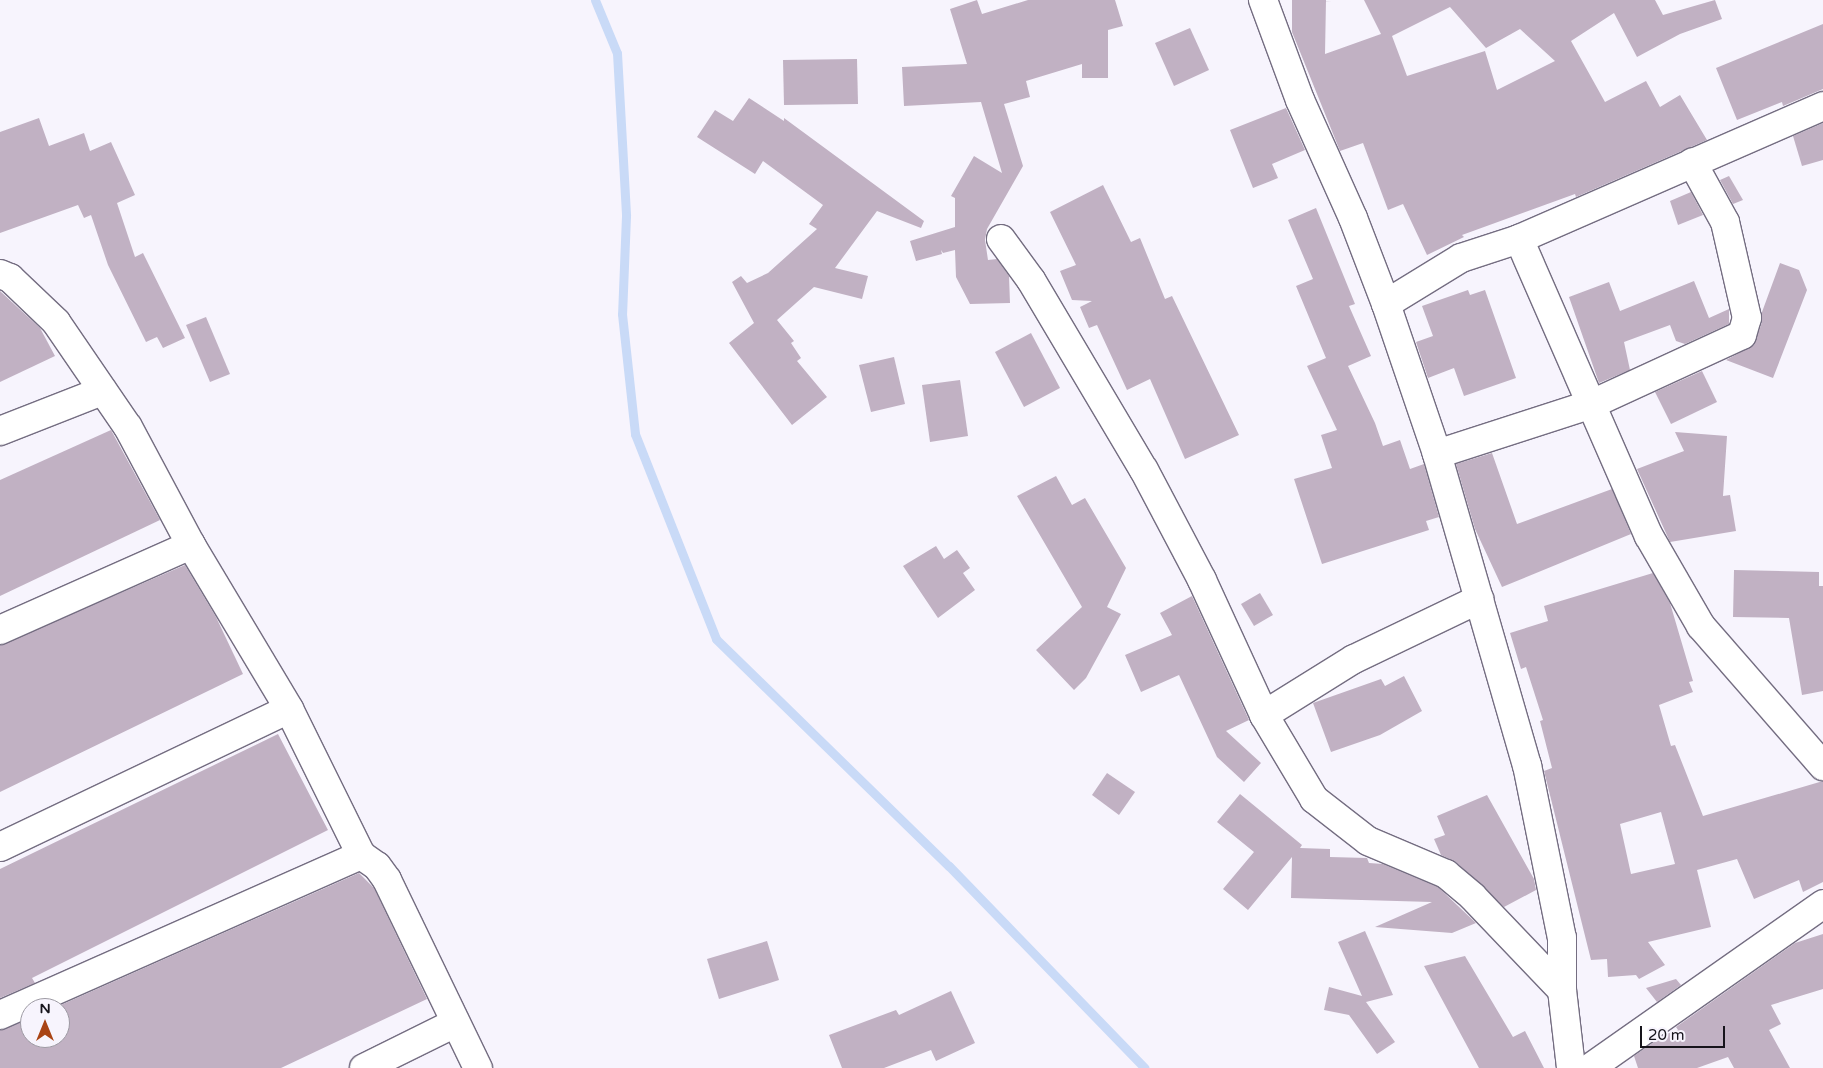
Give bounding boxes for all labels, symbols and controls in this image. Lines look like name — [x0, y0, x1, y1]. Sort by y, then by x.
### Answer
north arrow — [20, 998, 70, 1048]
text: N — [39, 1000, 51, 1017]
scale bar — [1643, 1016, 1728, 1048]
text: 20 m — [1648, 1026, 1685, 1044]

